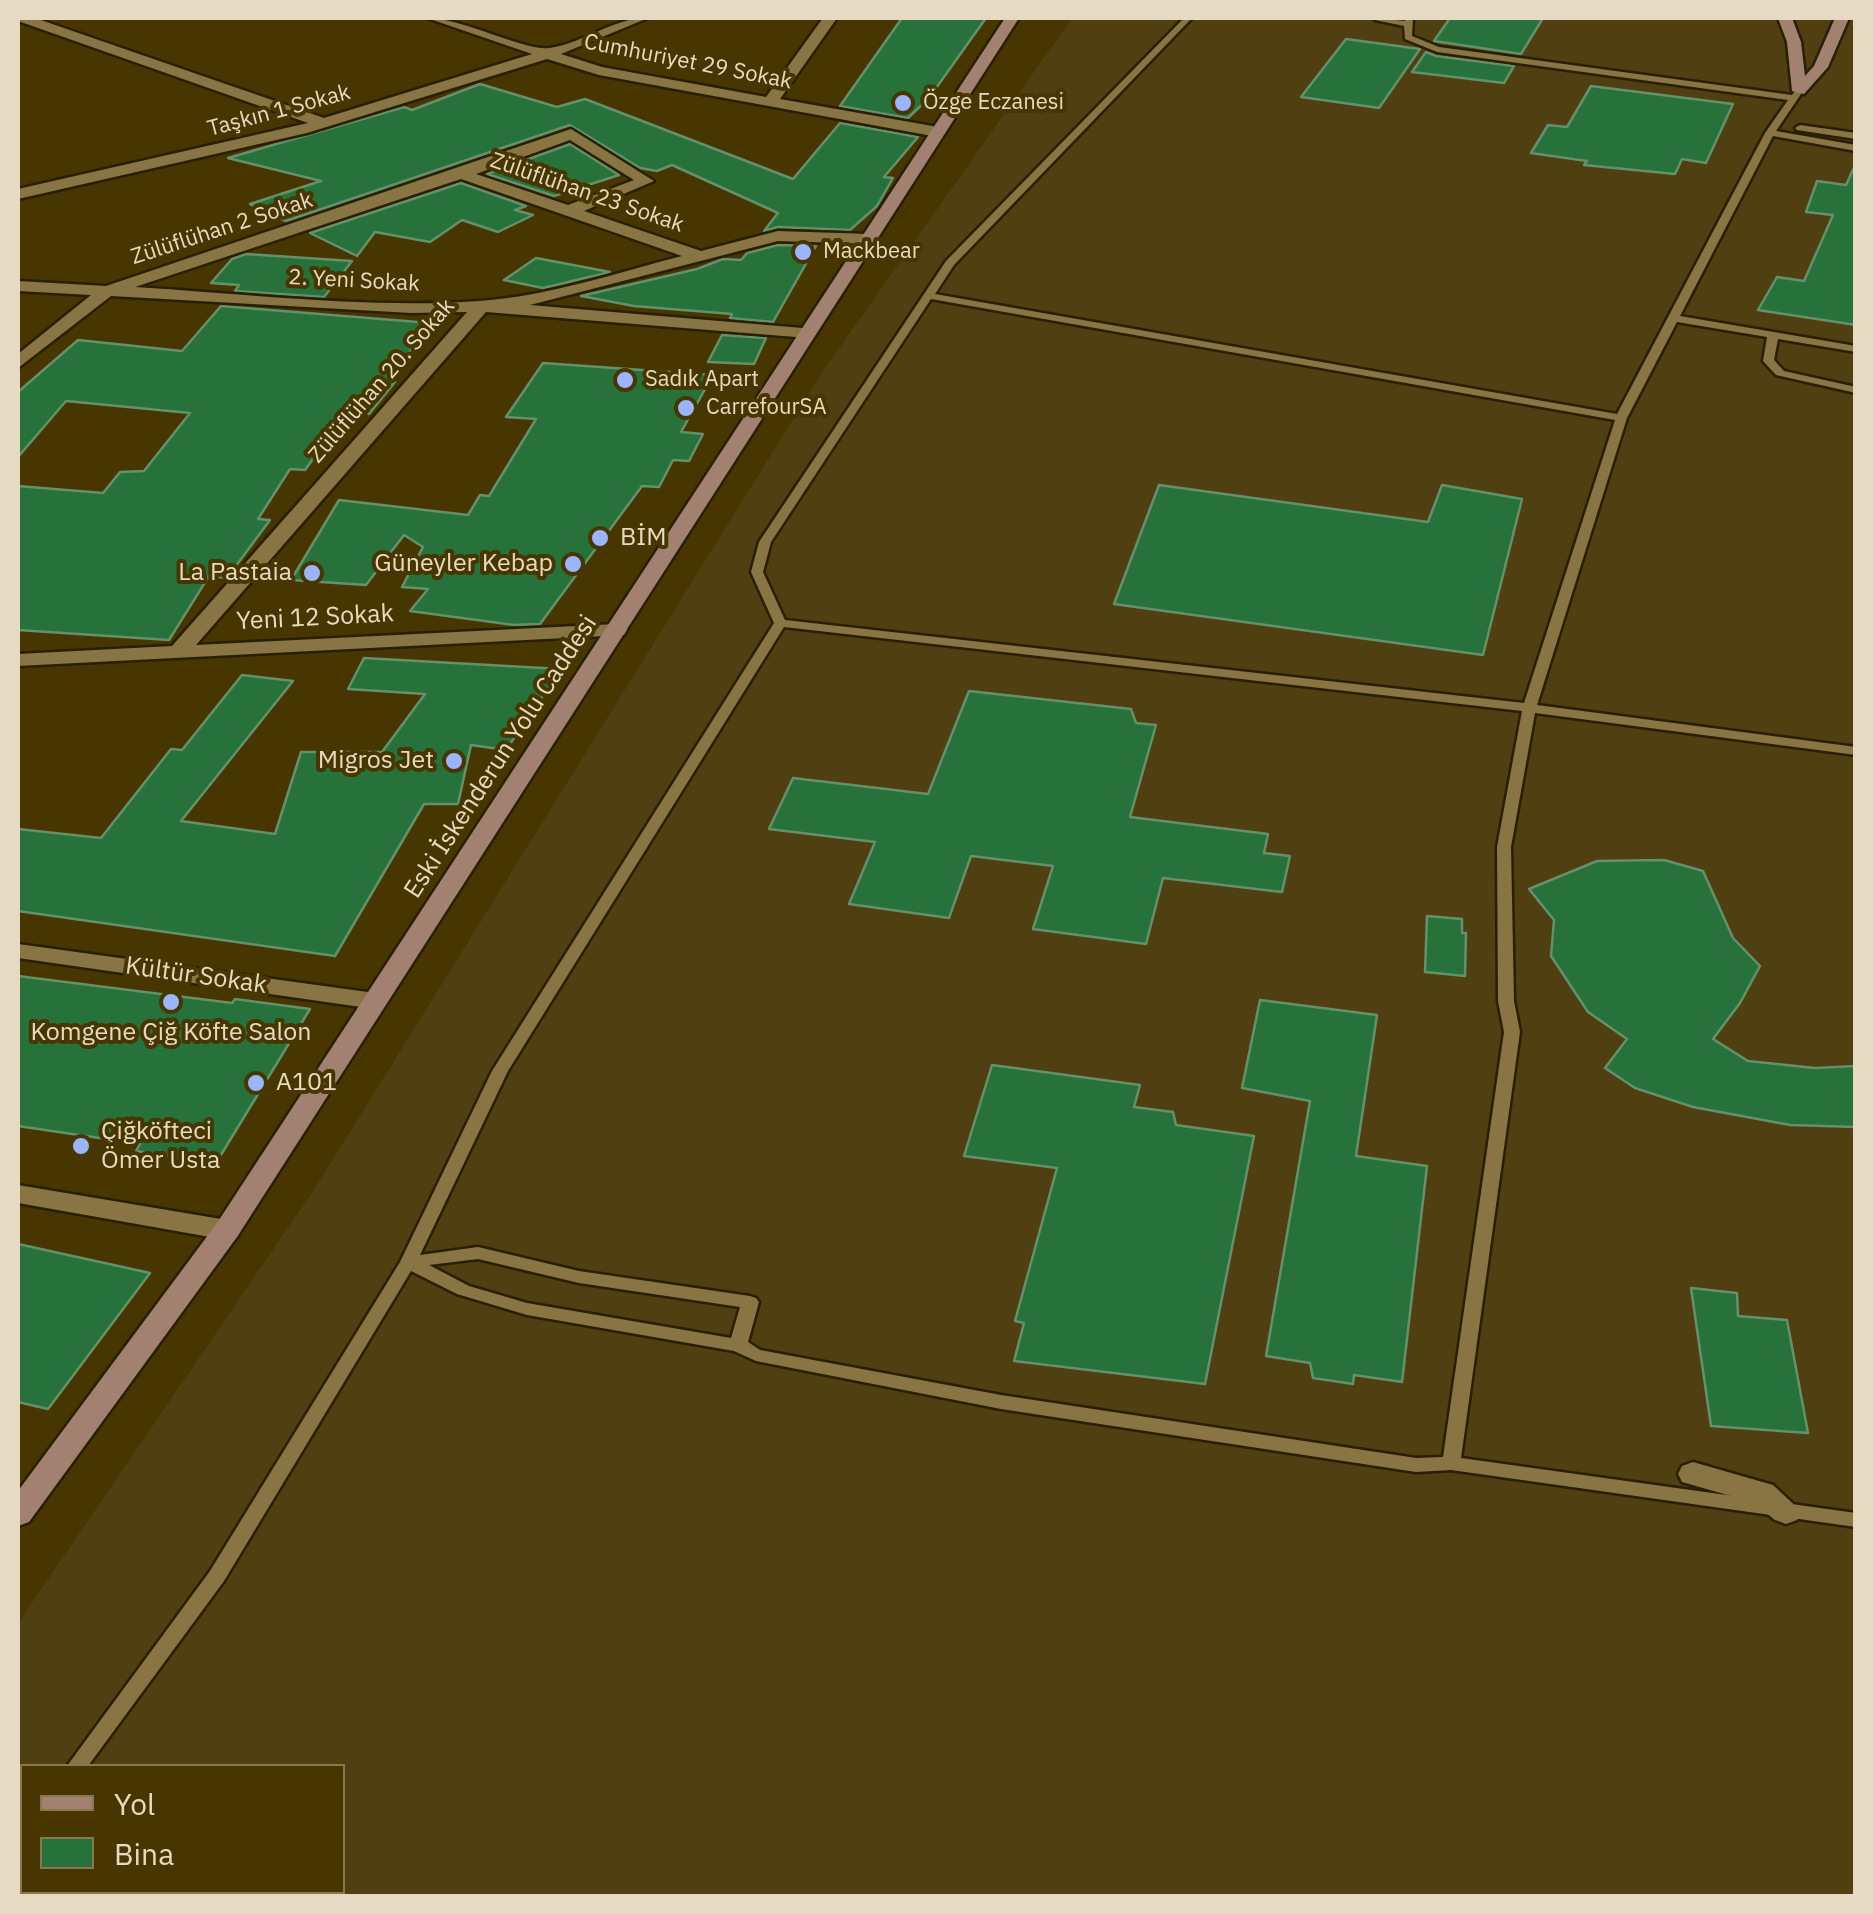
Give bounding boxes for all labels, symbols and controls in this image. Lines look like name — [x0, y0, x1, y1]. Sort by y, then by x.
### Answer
street label: Cumhuriyet 29 Sokak — [582, 29, 794, 95]
street label: Taşkın 1 Sokak — [205, 79, 353, 143]
place label: Özge Eczanesi — [923, 90, 1064, 116]
marker: Özge Eczanesi — [892, 92, 914, 114]
street label: Zülüflühan 23 Sokak — [487, 148, 687, 238]
street label: Zülüflühan 2 Sokak — [128, 187, 316, 271]
place label: Mackbear — [823, 239, 920, 265]
marker: Mackbear — [792, 241, 814, 263]
street label: 2. Yeni Sokak — [288, 264, 420, 298]
street label: Zülüflühan 20. Sokak — [304, 294, 460, 468]
place label: Sadık Apart — [645, 367, 759, 393]
marker: Sadık Apart — [614, 369, 636, 391]
place label: CarrefourSA — [706, 395, 826, 421]
marker: CarrefourSA — [675, 397, 697, 419]
place label: BİM — [620, 523, 667, 553]
marker: BİM — [589, 527, 611, 549]
place label: Güneyler Kebap — [374, 549, 553, 579]
marker: Güneyler Kebap — [562, 553, 584, 575]
place label: La Pastaia — [178, 558, 292, 588]
marker: La Pastaia — [301, 562, 323, 584]
street label: Yeni 12 Sokak — [235, 599, 395, 637]
street label: Eski İskenderun Yolu Caddesi — [398, 610, 604, 904]
place label: Migros Jet — [318, 746, 434, 776]
marker: Migros Jet — [443, 750, 465, 772]
street label: Kültür Sokak — [123, 951, 269, 1001]
marker: Komgene Çiğ Köfte Salon — [160, 991, 182, 1013]
place label: Komgene Çiğ Köfte Salon — [31, 1018, 311, 1048]
place label: A101 — [276, 1068, 337, 1098]
marker: A101 — [245, 1072, 267, 1094]
place label: Çiğköfteci Ömer Usta — [101, 1117, 220, 1176]
marker: Çiğköfteci Ömer Usta — [70, 1135, 92, 1157]
legend — [20, 1764, 345, 1894]
text: Yol — [114, 1784, 155, 1823]
text: Bina — [114, 1834, 174, 1873]

